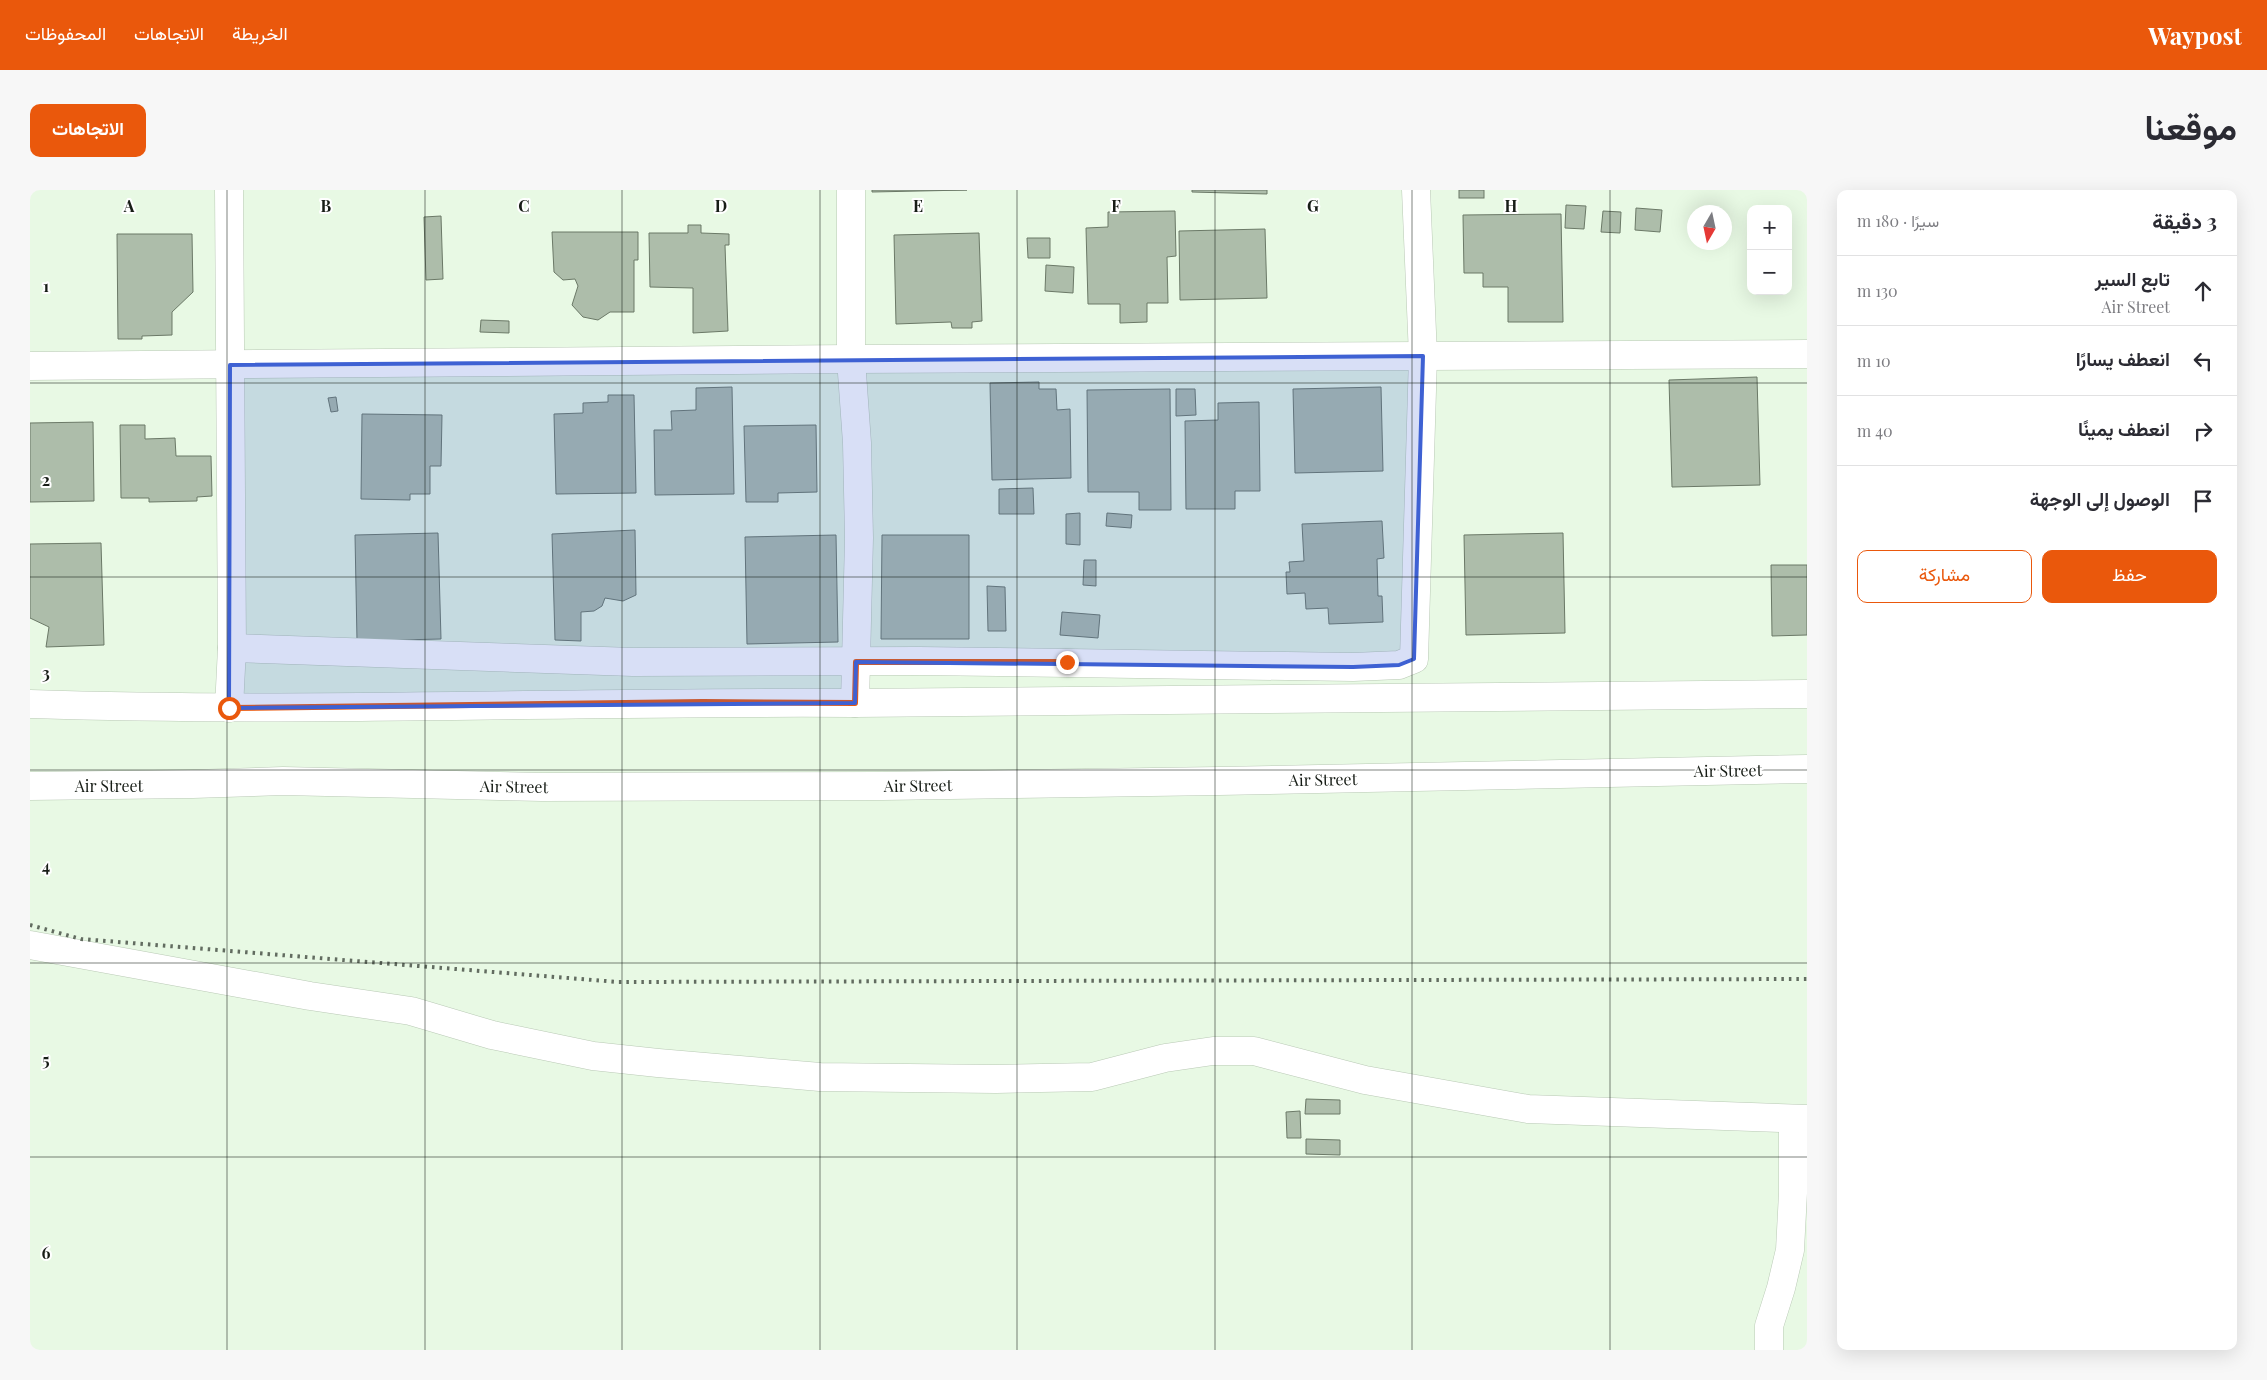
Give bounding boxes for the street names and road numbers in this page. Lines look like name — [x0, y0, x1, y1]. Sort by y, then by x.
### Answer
street label: Air Street — [1693, 759, 1763, 781]
street label: Air Street — [1288, 768, 1358, 790]
street label: Air Street — [883, 774, 953, 796]
street label: Air Street — [74, 775, 144, 796]
street label: Air Street — [479, 775, 549, 797]

